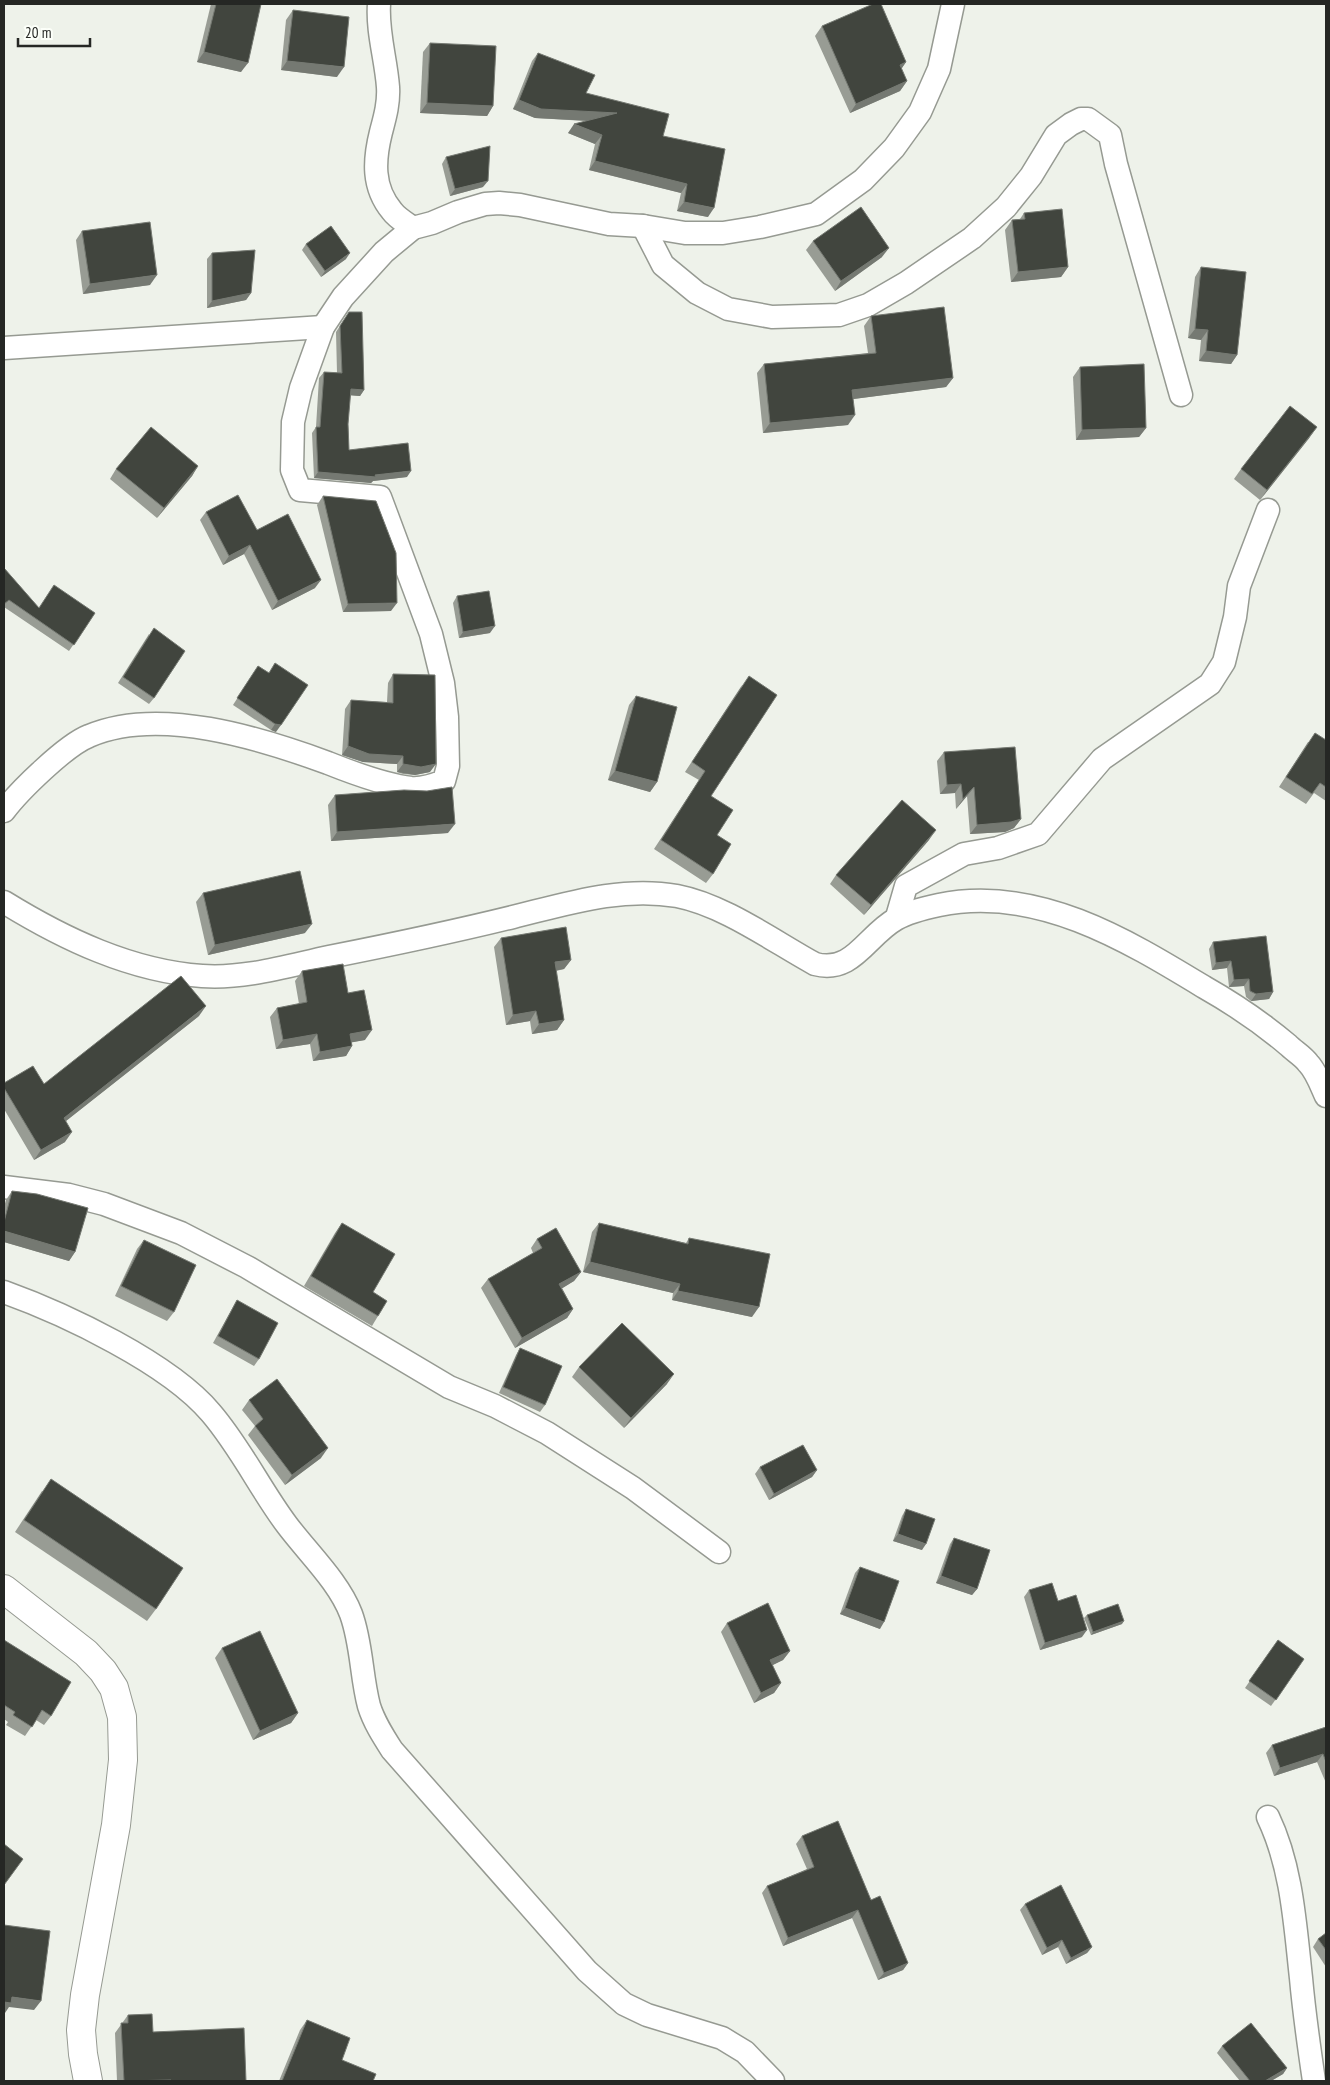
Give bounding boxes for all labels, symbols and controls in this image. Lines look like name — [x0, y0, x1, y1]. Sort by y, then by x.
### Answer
scale bar — [18, 15, 90, 47]
text: 20 m — [25, 23, 51, 42]

